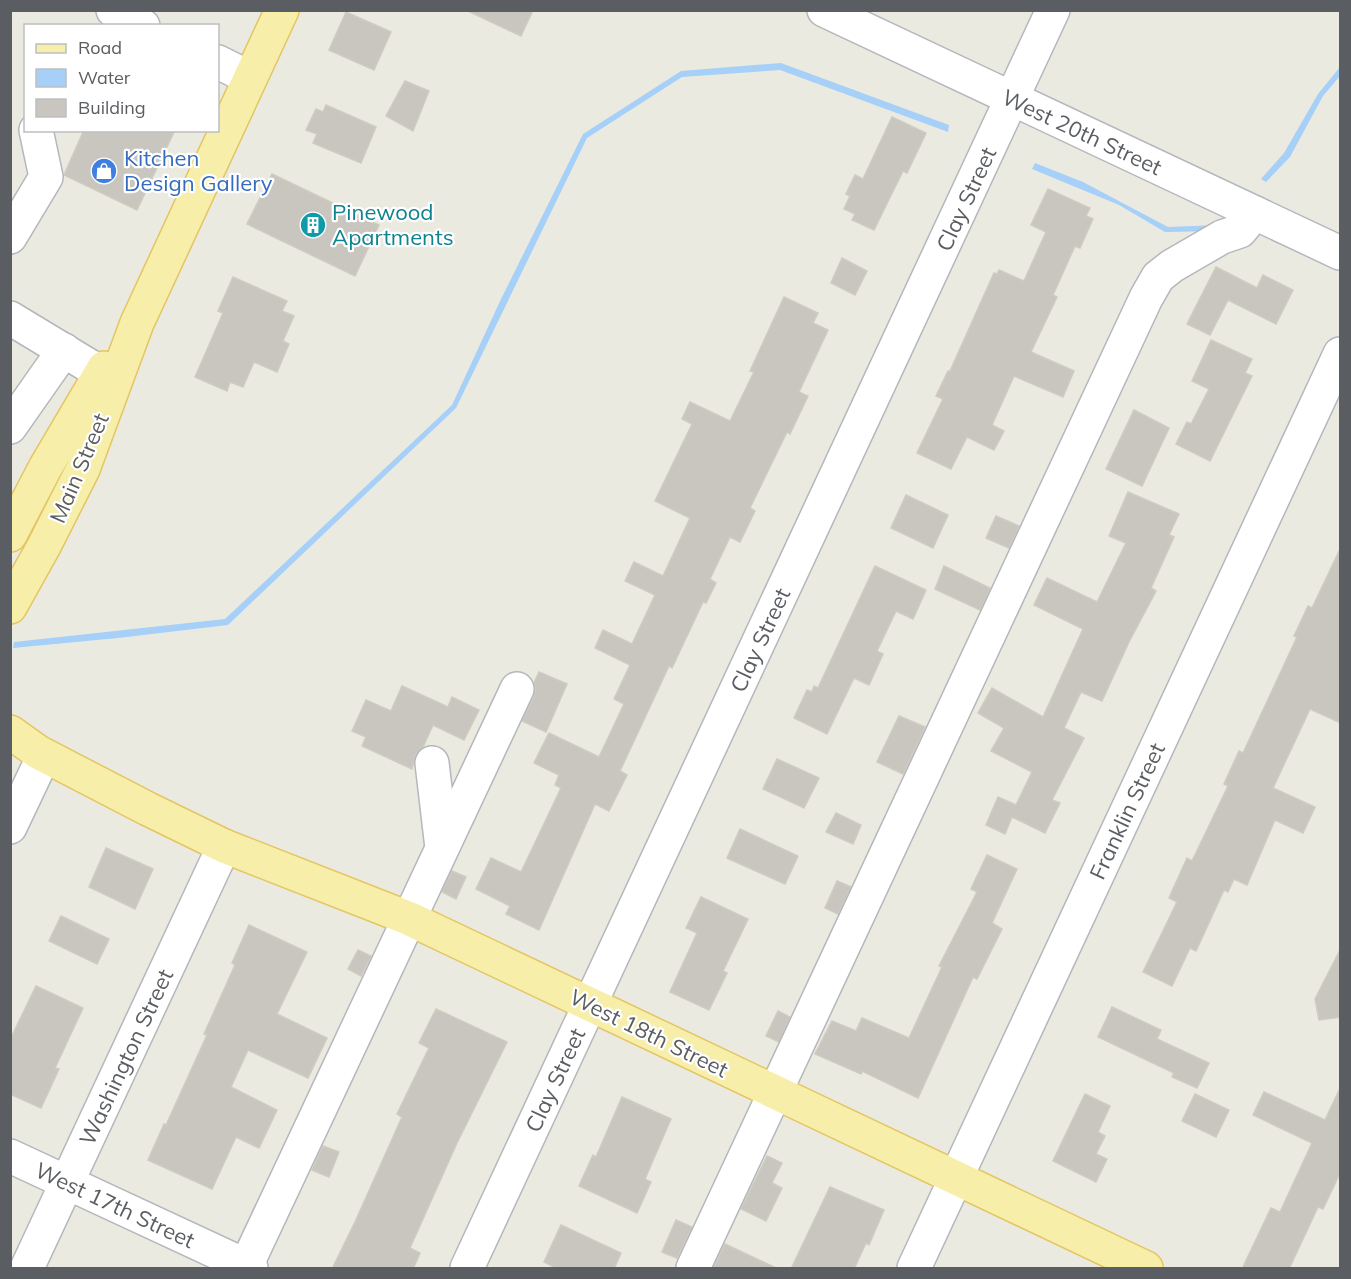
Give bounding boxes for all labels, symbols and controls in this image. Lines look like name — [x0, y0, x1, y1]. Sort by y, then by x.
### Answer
legend — [24, 24, 219, 132]
text: Road — [78, 36, 122, 59]
text: Water — [78, 66, 131, 89]
street label: West 20th Street — [998, 83, 1167, 181]
text: Building — [78, 96, 146, 119]
street label: Clay Street — [930, 142, 1002, 256]
place label: Kitchen Design Gallery — [124, 144, 273, 197]
shop icon: Kitchen Design Gallery — [89, 156, 119, 186]
place label: Pinewood Apartments — [332, 198, 454, 251]
building icon: Pinewood Apartments — [298, 210, 328, 240]
street label: Main Street — [43, 409, 115, 527]
street label: Clay Street — [724, 583, 796, 697]
street label: Franklin Street — [1083, 738, 1171, 884]
street label: Washington Street — [73, 964, 179, 1150]
street label: West 18th Street — [565, 983, 733, 1084]
street label: Clay Street — [519, 1023, 591, 1137]
street label: West 17th Street — [31, 1156, 200, 1254]

